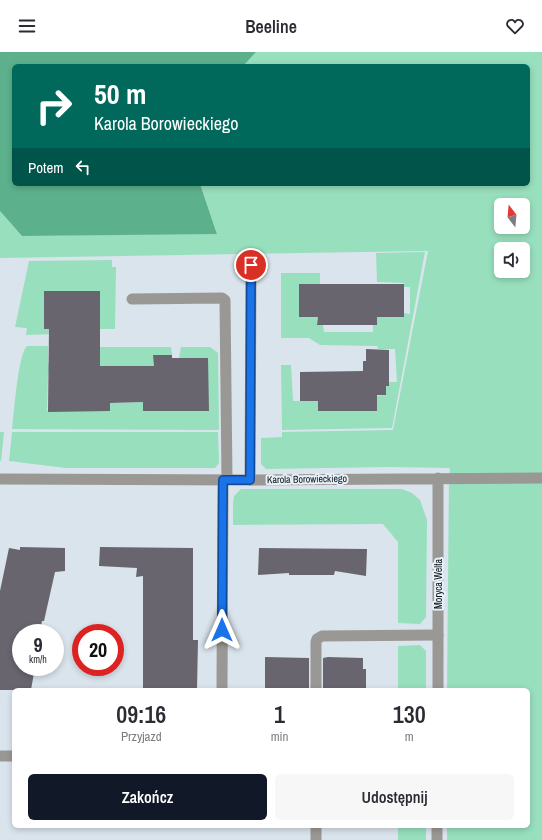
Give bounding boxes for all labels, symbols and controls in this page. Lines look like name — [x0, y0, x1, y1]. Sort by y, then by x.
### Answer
text: Beeline — [245, 14, 297, 39]
icon: menu — [16, 15, 38, 37]
icon: heart — [504, 15, 526, 37]
text: 50 m — [94, 75, 146, 113]
icon: right — [28, 80, 80, 132]
text: Karola Borowieckiego — [94, 111, 238, 136]
icon: left — [72, 156, 94, 178]
text: Potem — [28, 157, 64, 178]
north arrow — [494, 198, 530, 234]
map controls — [494, 198, 530, 278]
button: sound — [494, 242, 530, 278]
pin — [234, 248, 268, 282]
icon: arrive — [240, 254, 262, 276]
street label: Karola Borowieckiego — [267, 472, 348, 486]
street label: Moryca Welta — [432, 559, 445, 609]
position arrow — [201, 609, 243, 651]
speed limit sign: 20 — [72, 624, 124, 676]
text: 9 — [33, 631, 43, 658]
text: km/h — [29, 653, 47, 666]
text: 09:16 — [116, 698, 166, 730]
text: 1 — [274, 698, 285, 730]
text: 130 — [393, 698, 426, 730]
text: Przyjazd — [121, 728, 162, 745]
text: min — [271, 728, 288, 745]
text: m — [405, 728, 414, 745]
button: Zakończ — [28, 774, 267, 820]
button: Udostępnij — [275, 774, 514, 820]

